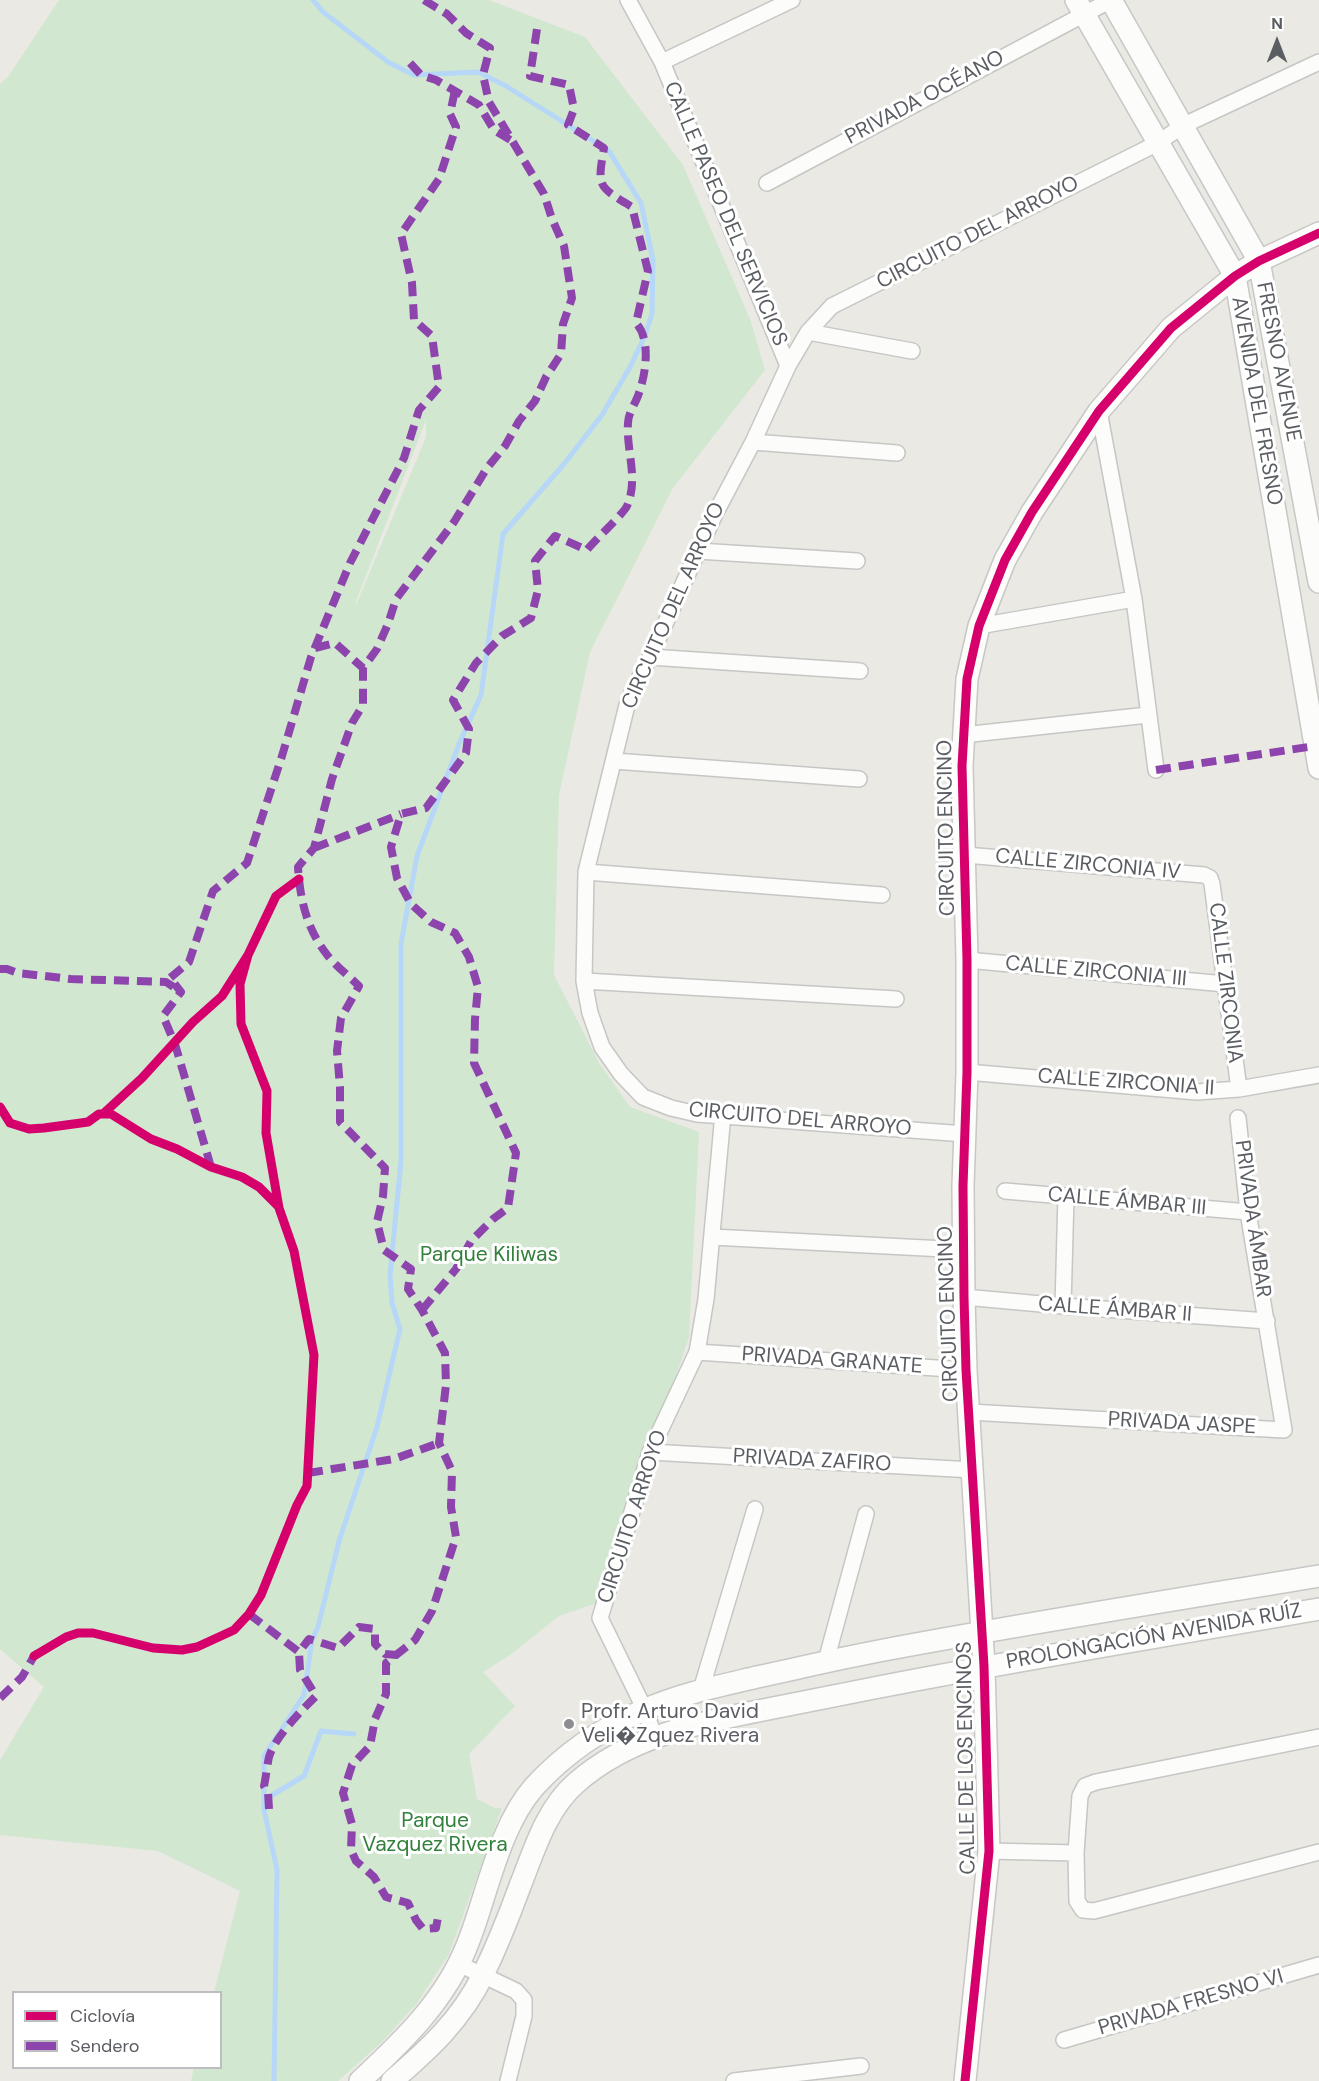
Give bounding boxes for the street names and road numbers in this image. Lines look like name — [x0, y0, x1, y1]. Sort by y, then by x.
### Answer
street label: PRIVADA OCÉANO — [841, 45, 1009, 151]
street label: CALLE PASEO DEL SERVICIOS — [658, 78, 792, 350]
street label: CIRCUITO DEL ARROYO — [873, 171, 1083, 295]
street label: FRESNO AVENUE — [1250, 280, 1306, 444]
street label: AVENIDA DEL FRESNO — [1225, 295, 1287, 507]
street label: CIRCUITO DEL ARROYO — [617, 499, 731, 713]
street label: CIRCUITO ENCINO — [933, 740, 961, 916]
street label: CALLE ZIRCONIA IV — [994, 844, 1182, 886]
street label: CALLE ZIRCONIA — [1203, 901, 1247, 1065]
street label: CALLE ZIRCONIA III — [1004, 952, 1188, 992]
street label: CALLE ZIRCONIA II — [1037, 1064, 1215, 1102]
street label: CIRCUITO DEL ARROYO — [688, 1098, 912, 1142]
street label: PRIVADA ÁMBAR — [1228, 1139, 1276, 1299]
street label: CALLE ÁMBAR III — [1047, 1183, 1207, 1221]
street label: CIRCUITO ENCINO — [933, 1226, 965, 1402]
street label: CALLE ÁMBAR II — [1037, 1292, 1193, 1328]
street label: PRIVADA GRANATE — [741, 1342, 923, 1380]
street label: PRIVADA JASPE — [1107, 1408, 1257, 1440]
street label: CIRCUITO ARROYO — [593, 1427, 673, 1607]
street label: PRIVADA ZAFIRO — [732, 1444, 892, 1478]
street label: PROLONGACIÓN AVENIDA RUÍZ — [1004, 1599, 1304, 1675]
street label: CALLE DE LOS ENCINOS — [952, 1641, 982, 1875]
street label: PRIVADA FRESNO VI — [1095, 1964, 1287, 2042]

